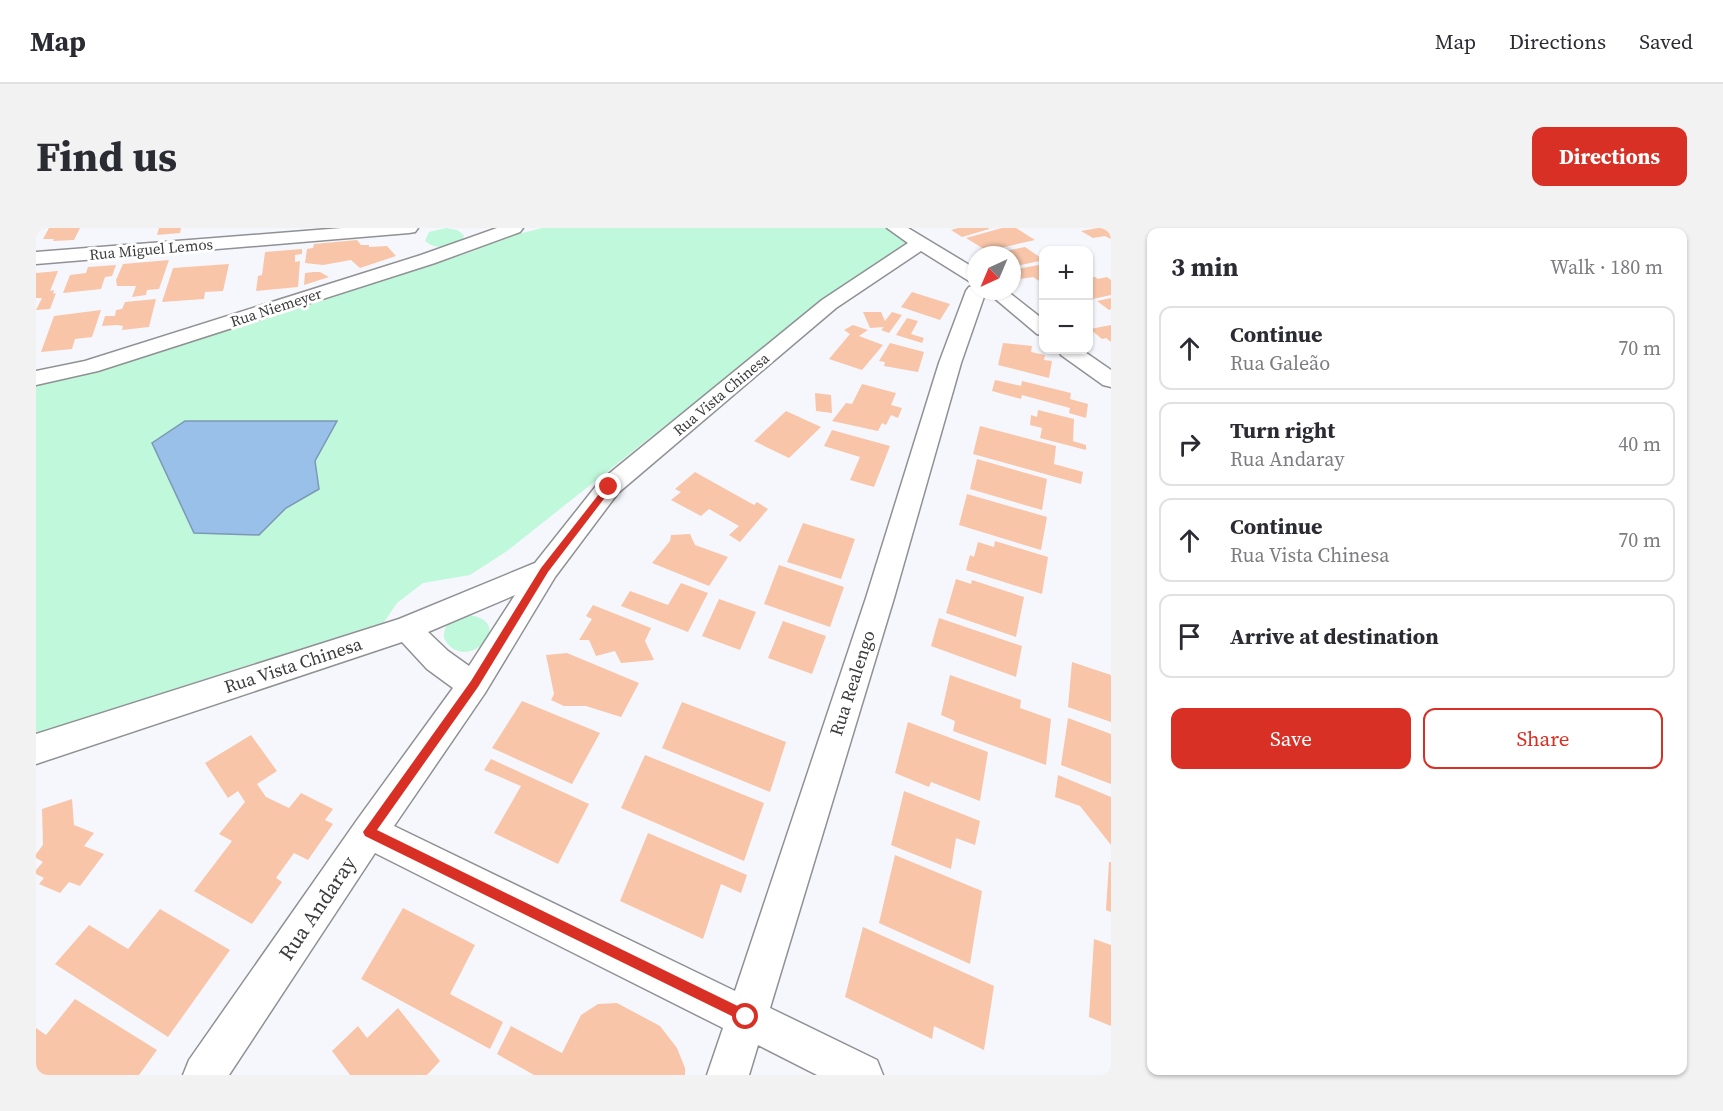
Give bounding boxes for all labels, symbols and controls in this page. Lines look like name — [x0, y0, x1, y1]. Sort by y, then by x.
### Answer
text: Map — [30, 22, 86, 60]
text: Map — [1435, 27, 1476, 56]
text: Directions — [1509, 27, 1606, 56]
text: Saved — [1639, 27, 1693, 56]
text: Find us — [36, 127, 177, 185]
button: Directions — [1532, 127, 1687, 186]
street label: Rua Miguel Lemos — [88, 233, 214, 265]
north arrow — [967, 246, 1021, 300]
map controls — [1039, 246, 1093, 354]
button: + — [1039, 246, 1093, 300]
text: 3 min — [1171, 249, 1238, 285]
text: Walk · 180 m — [1550, 253, 1663, 281]
street label: Rua Niemeyer — [228, 282, 325, 332]
button: − — [1039, 300, 1093, 354]
text: Continue — [1230, 319, 1323, 349]
icon: ahead — [1173, 332, 1206, 365]
text: 70 m — [1618, 334, 1661, 362]
street label: Rua Vista Chinesa — [668, 347, 774, 440]
text: Rua Galeão — [1230, 349, 1330, 377]
text: Turn right — [1230, 415, 1335, 445]
icon: right — [1173, 428, 1206, 461]
text: 40 m — [1618, 430, 1661, 458]
text: Rua Andaray — [1230, 445, 1344, 473]
route end — [595, 473, 621, 499]
text: Continue — [1230, 511, 1323, 541]
icon: ahead — [1173, 524, 1206, 557]
text: 70 m — [1618, 526, 1661, 554]
text: Rua Vista Chinesa — [1230, 541, 1389, 569]
icon: arrive — [1173, 620, 1206, 653]
text: Arrive at destination — [1230, 621, 1439, 651]
street label: Rua Realengo — [823, 627, 881, 739]
street label: Rua Vista Chinesa — [221, 631, 366, 699]
button: Save — [1171, 708, 1411, 769]
button: Share — [1423, 708, 1663, 769]
street label: Rua Andaray — [271, 850, 363, 966]
route start — [732, 1003, 758, 1029]

